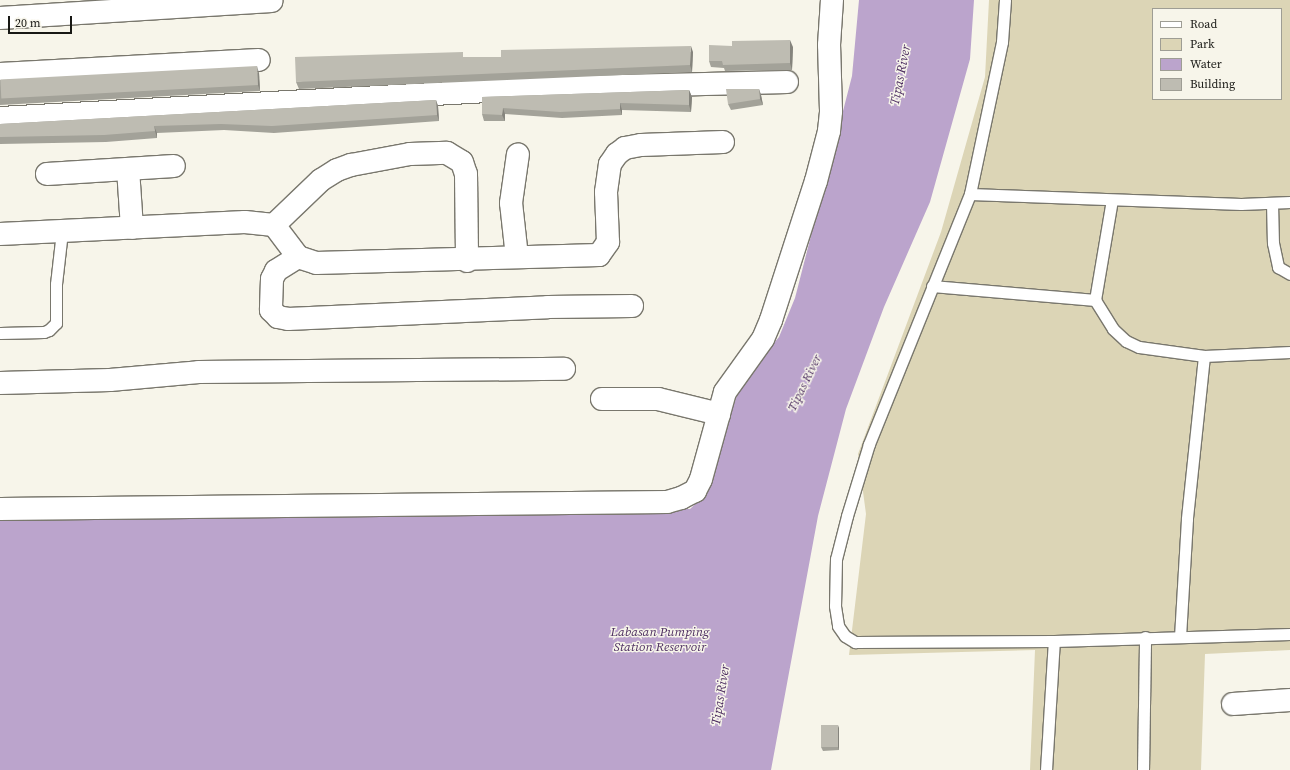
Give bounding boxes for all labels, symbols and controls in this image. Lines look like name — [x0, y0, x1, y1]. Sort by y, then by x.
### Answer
scale bar — [10, 8, 74, 34]
legend — [1152, 8, 1282, 100]
text: 20 m — [15, 15, 41, 31]
text: Road — [1190, 16, 1217, 32]
text: Park — [1190, 36, 1215, 52]
water label: Tipas River — [887, 43, 915, 107]
text: Water — [1190, 56, 1222, 72]
text: Building — [1190, 76, 1235, 92]
water label: Tipas River — [785, 352, 825, 414]
water label: Labasan Pumping Station Reservoir — [611, 625, 709, 656]
water label: Tipas River — [709, 664, 733, 726]

